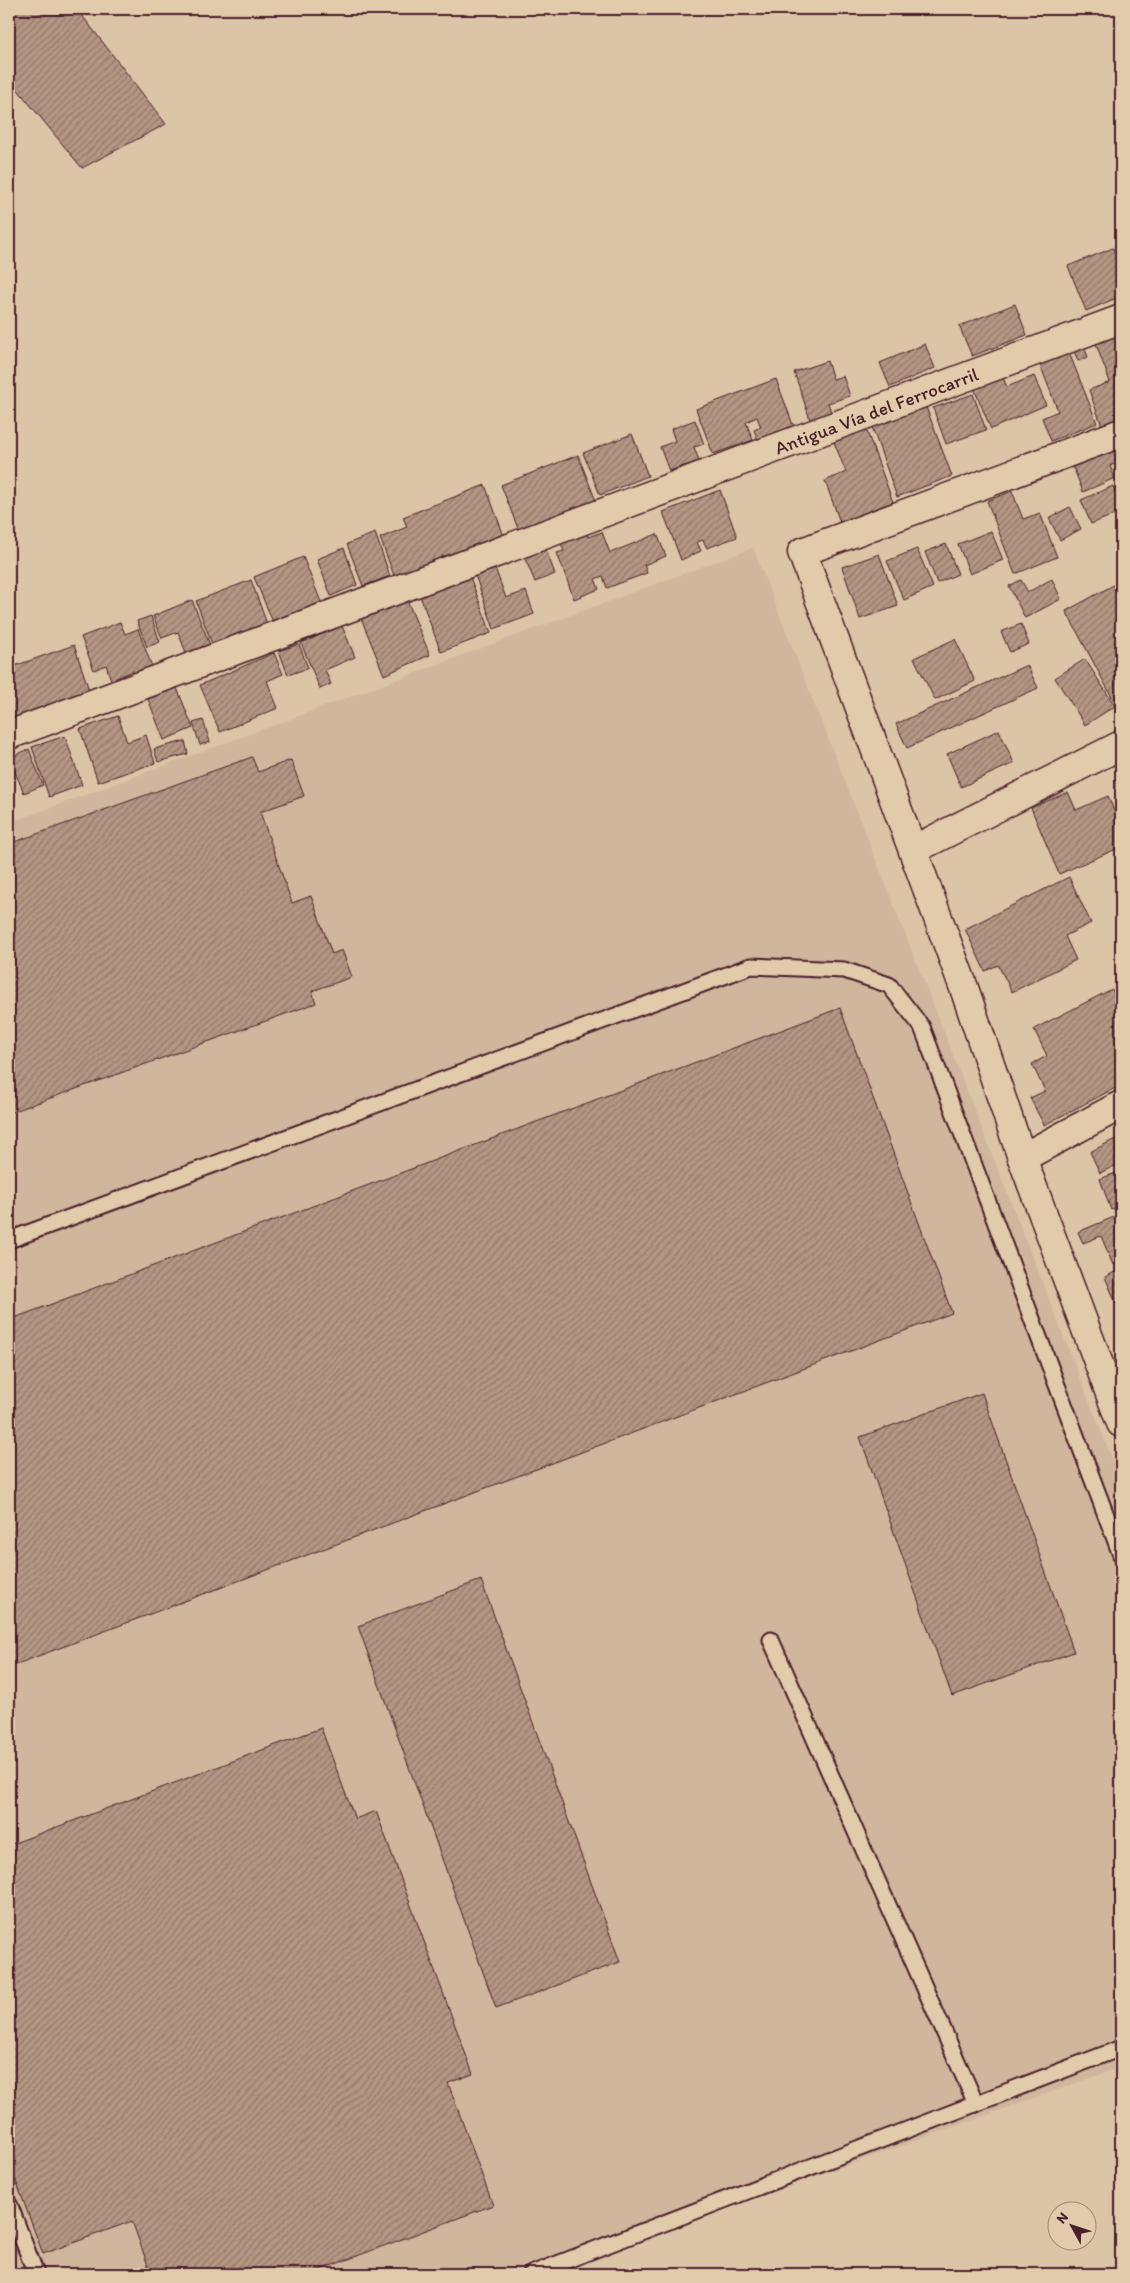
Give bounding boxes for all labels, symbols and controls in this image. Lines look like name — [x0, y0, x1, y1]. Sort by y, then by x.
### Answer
street label: Antigua Vía del Ferrocarril — [771, 362, 982, 460]
north arrow — [1048, 2200, 1098, 2250]
text: N — [1053, 2209, 1072, 2227]

